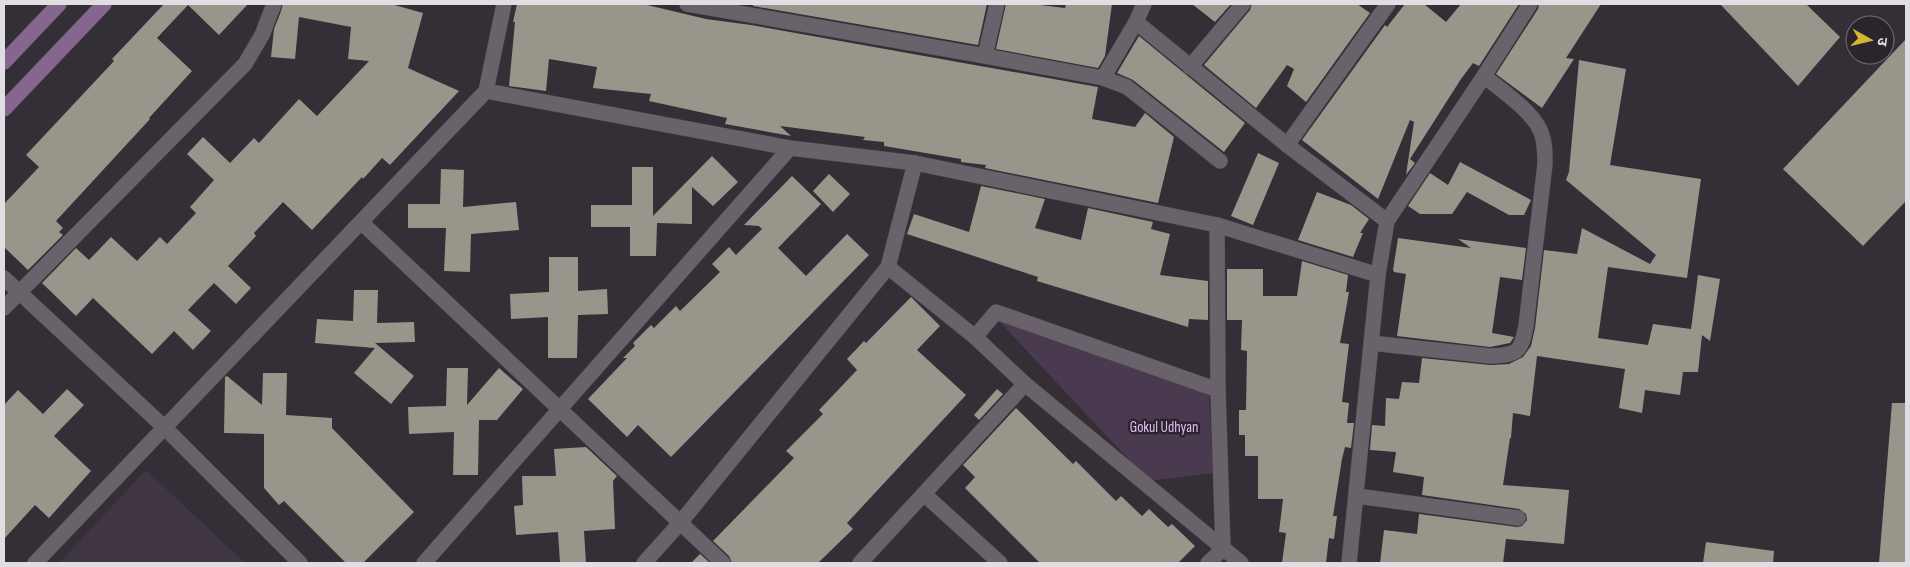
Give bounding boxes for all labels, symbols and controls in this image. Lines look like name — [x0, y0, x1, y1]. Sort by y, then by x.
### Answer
north arrow — [1845, 15, 1895, 65]
text: उ — [1873, 36, 1891, 48]
park label: Gokul Udhyan — [1130, 418, 1198, 437]

